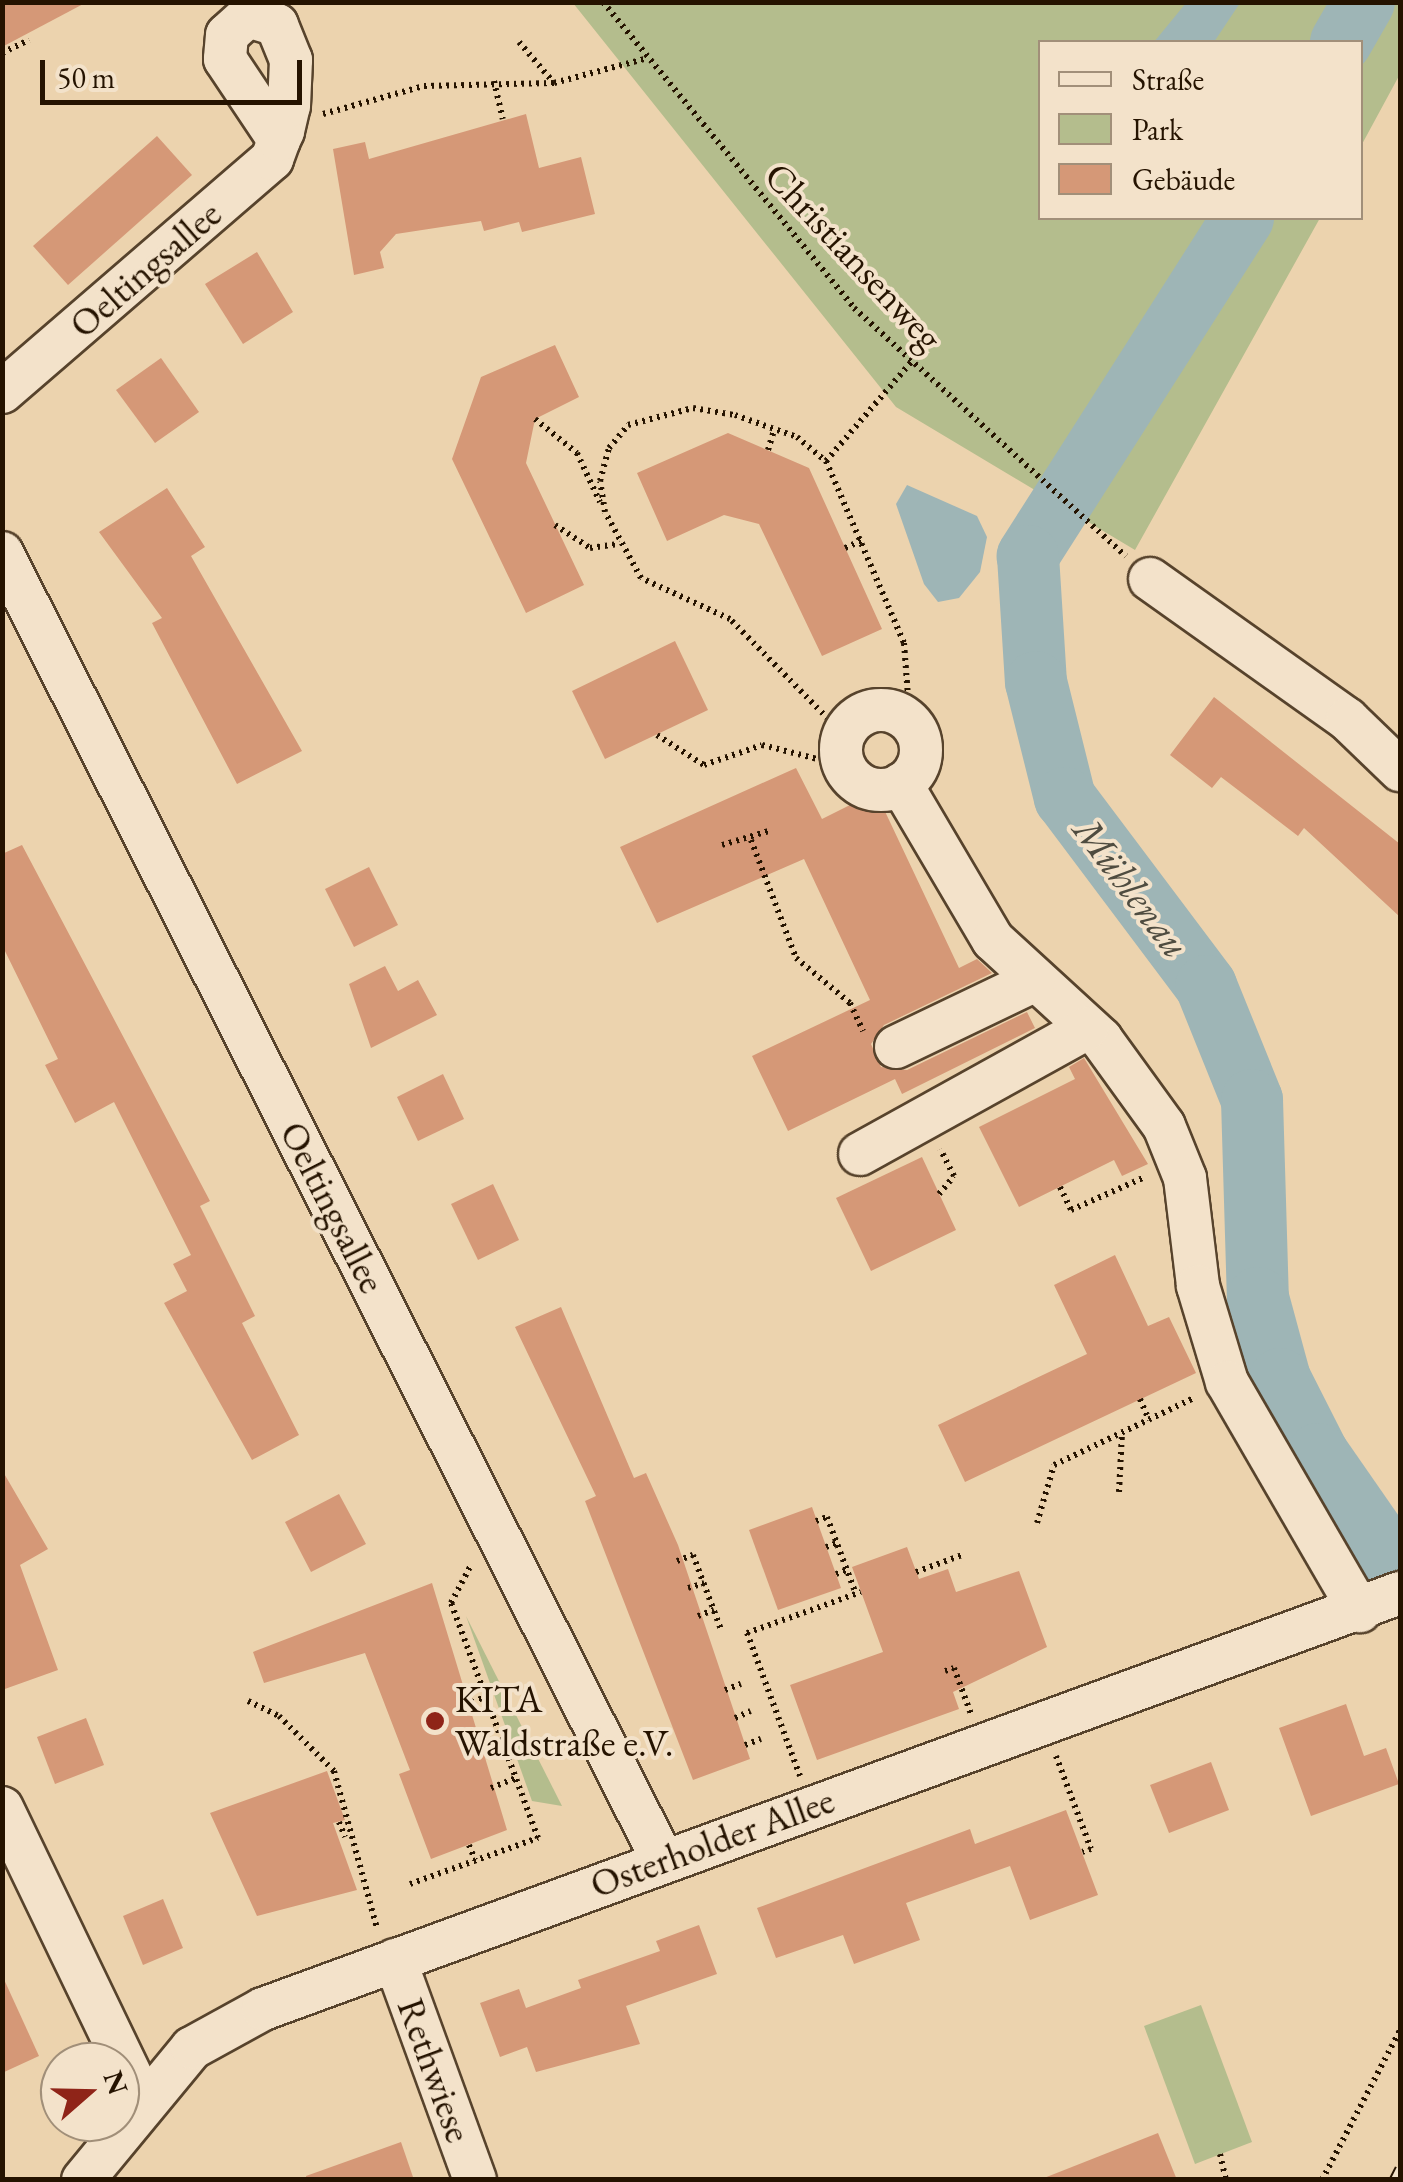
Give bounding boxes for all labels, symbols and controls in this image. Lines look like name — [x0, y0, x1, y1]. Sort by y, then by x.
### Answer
scale bar — [45, 40, 308, 102]
legend — [1038, 40, 1363, 220]
text: 50 m — [57, 58, 115, 97]
text: Straße — [1132, 60, 1204, 99]
text: Park — [1132, 110, 1183, 149]
street label: Christiansenweg — [756, 153, 952, 359]
text: Gebäude — [1132, 160, 1235, 199]
street label: Oeltingsallee — [60, 191, 230, 347]
water label: Mühlenau — [1064, 807, 1200, 967]
street label: Oeltingsallee — [271, 1114, 395, 1300]
place label: KITA Waldstraße e.V. — [455, 1676, 673, 1766]
marker: KITA Waldstraße e.V. — [424, 1710, 446, 1732]
street label: Osterholder Allee — [584, 1777, 840, 1907]
street label: Rethwiese — [388, 1992, 482, 2148]
north arrow — [40, 2042, 140, 2142]
text: N — [96, 2066, 137, 2099]

